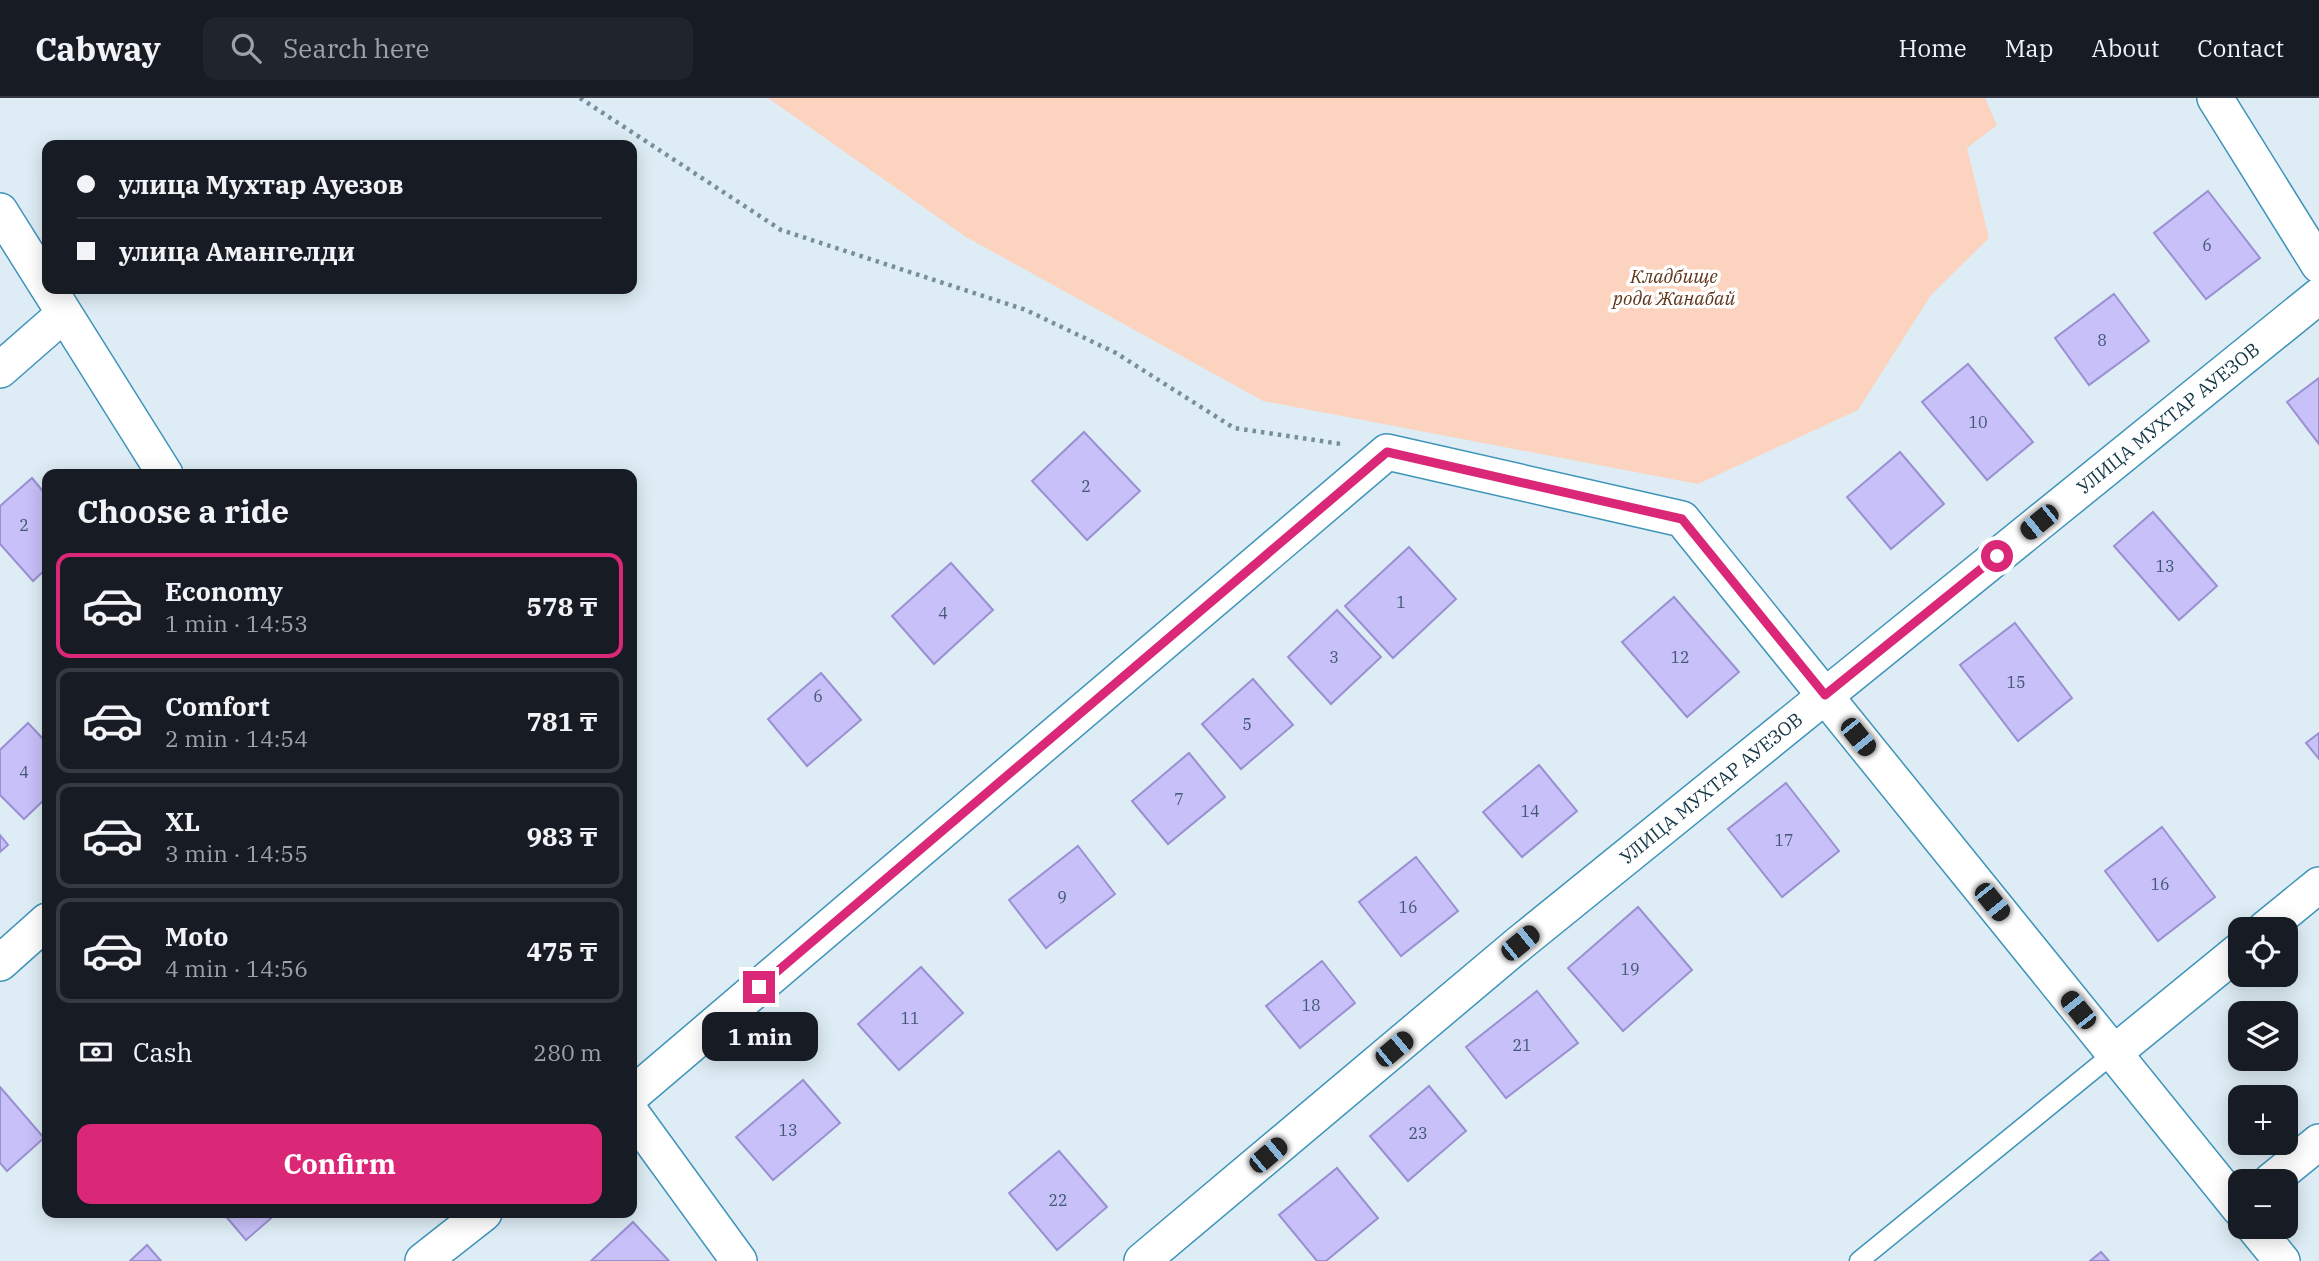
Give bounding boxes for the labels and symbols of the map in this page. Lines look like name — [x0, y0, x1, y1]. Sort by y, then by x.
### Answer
house number: 6 — [2202, 235, 2212, 255]
park label: Кладбище рода Жанабай — [1611, 264, 1735, 310]
house number: 8 — [2097, 330, 2107, 350]
street label: УЛИЦА МУХТАР АУЕЗОВ — [2072, 337, 2264, 499]
house number: 10 — [1968, 412, 1988, 432]
house number: 2 — [1081, 476, 1091, 496]
car — [2017, 501, 2062, 543]
house number: 2 — [19, 515, 29, 535]
route start — [1981, 540, 2013, 572]
house number: 13 — [2155, 556, 2175, 576]
house number: 1 — [1396, 592, 1406, 612]
house number: 4 — [938, 603, 948, 623]
house number: 3 — [1329, 647, 1339, 667]
house number: 12 — [1670, 647, 1690, 667]
house number: 15 — [2006, 672, 2026, 692]
house number: 6 — [813, 686, 823, 706]
street label: УЛИЦА МУХТАР АУЕЗОВ — [1615, 707, 1807, 869]
house number: 5 — [1242, 714, 1252, 734]
car — [1837, 714, 1880, 760]
house number: 4 — [19, 762, 29, 782]
house number: 7 — [1174, 789, 1184, 809]
house number: 14 — [1520, 801, 1540, 821]
house number: 17 — [1774, 830, 1794, 850]
house number: 16 — [2150, 874, 2170, 894]
car — [1971, 879, 2014, 925]
house number: 9 — [1057, 887, 1067, 907]
house number: 16 — [1398, 897, 1418, 917]
car — [1498, 922, 1543, 964]
house number: 19 — [1620, 959, 1640, 979]
route end — [743, 971, 775, 1003]
car — [2057, 987, 2100, 1033]
house number: 18 — [1301, 995, 1321, 1015]
house number: 11 — [900, 1008, 920, 1028]
callout: 1 min — [701, 1012, 817, 1060]
car — [1372, 1027, 1417, 1071]
house number: 21 — [1512, 1035, 1532, 1055]
house number: 13 — [778, 1120, 798, 1140]
house number: 23 — [1408, 1123, 1428, 1143]
car — [1246, 1133, 1291, 1177]
house number: 22 — [1048, 1190, 1068, 1210]

